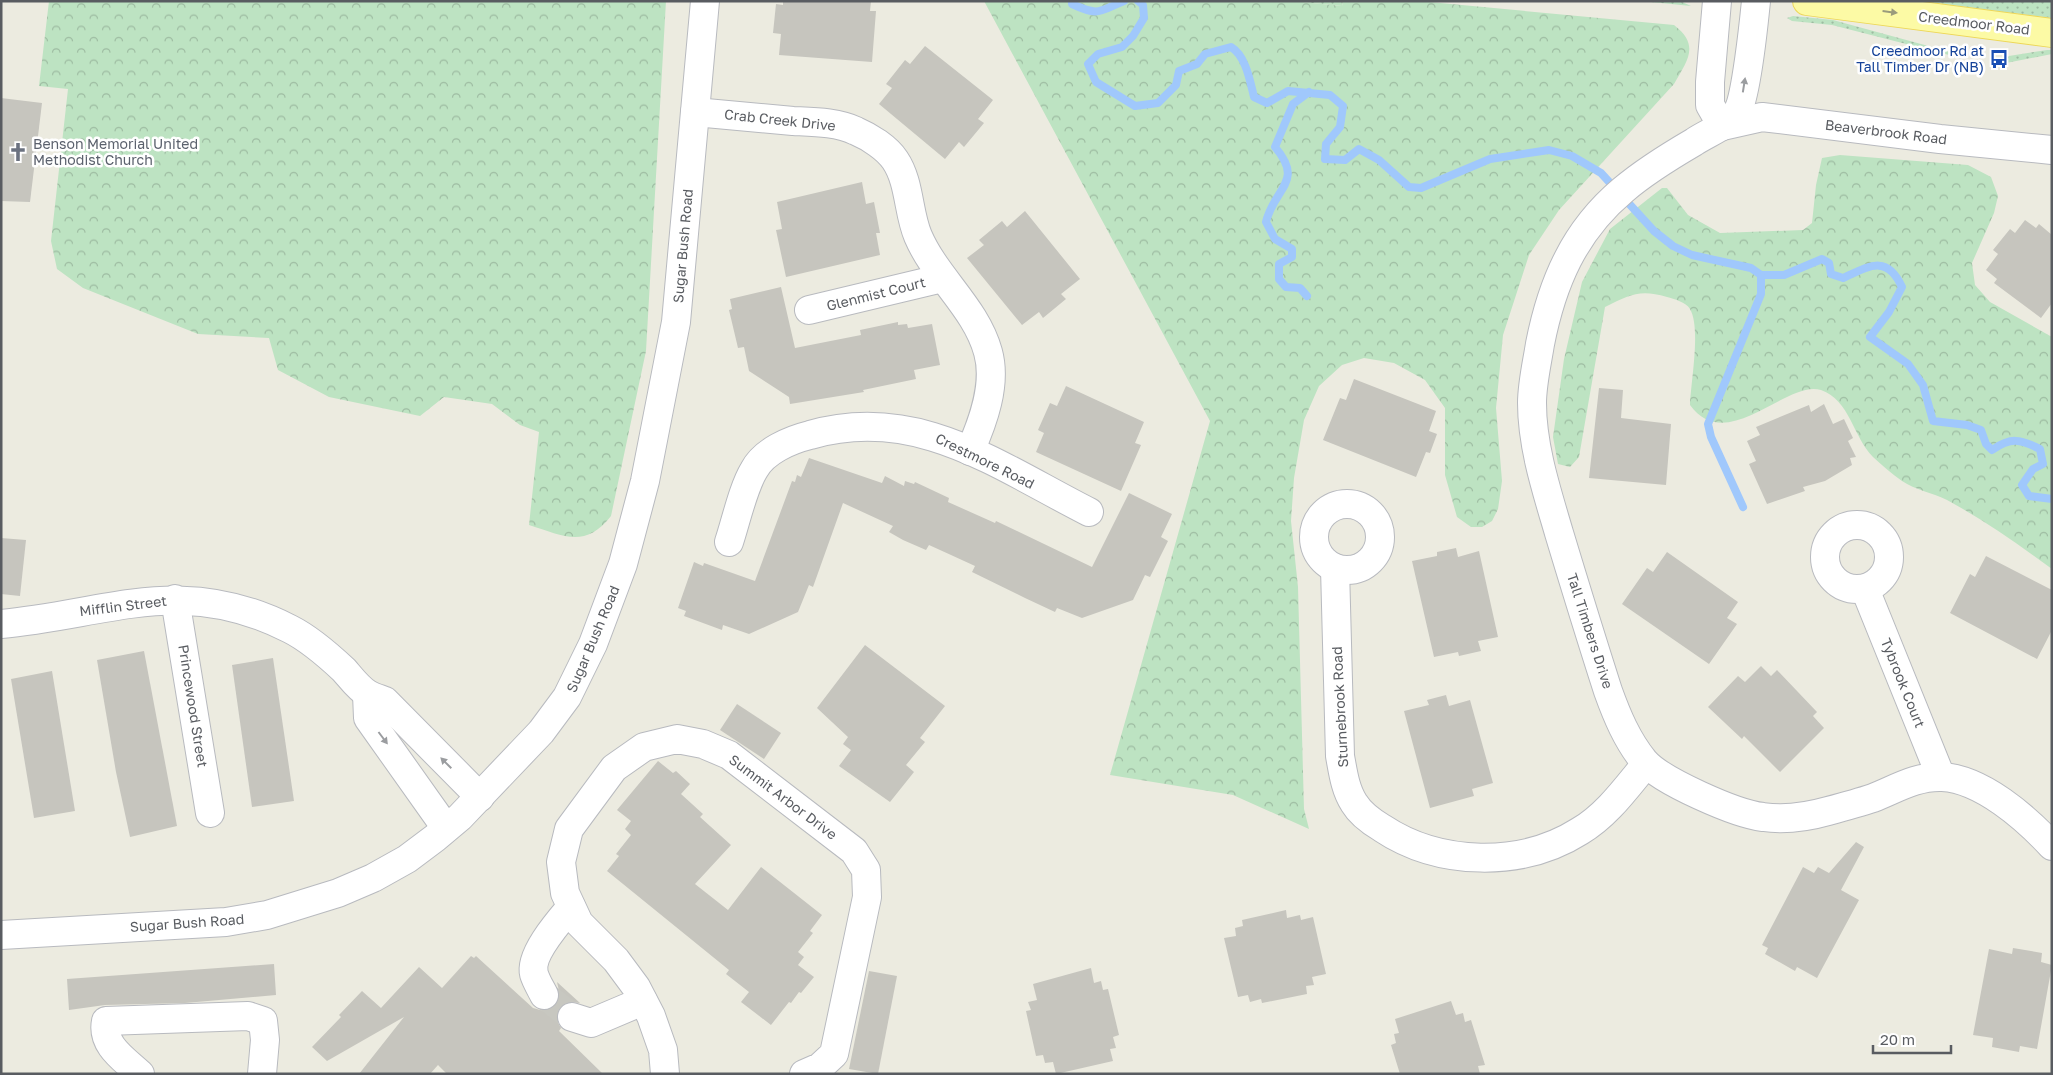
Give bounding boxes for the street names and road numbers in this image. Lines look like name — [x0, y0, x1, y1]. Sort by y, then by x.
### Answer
street label: Creedmoor Road — [1917, 7, 2031, 38]
street label: Crab Creek Drive — [723, 105, 837, 134]
street label: Beaverbrook Road — [1824, 116, 1948, 147]
street label: Sugar Bush Road — [669, 188, 696, 304]
street label: Glenmist Court — [825, 273, 927, 314]
street label: Crestmore Road — [933, 429, 1037, 492]
street label: Tall Timbers Drive — [1564, 571, 1617, 691]
street label: Sugar Bush Road — [562, 583, 623, 695]
street label: Mifflin Street — [78, 592, 168, 619]
street label: Tybrook Court — [1878, 635, 1929, 730]
street label: Princewood Street — [175, 643, 212, 769]
street label: Sturnebrook Road — [1328, 646, 1351, 768]
street label: Summit Arbor Drive — [726, 751, 841, 843]
street label: Sugar Bush Road — [129, 910, 245, 935]

